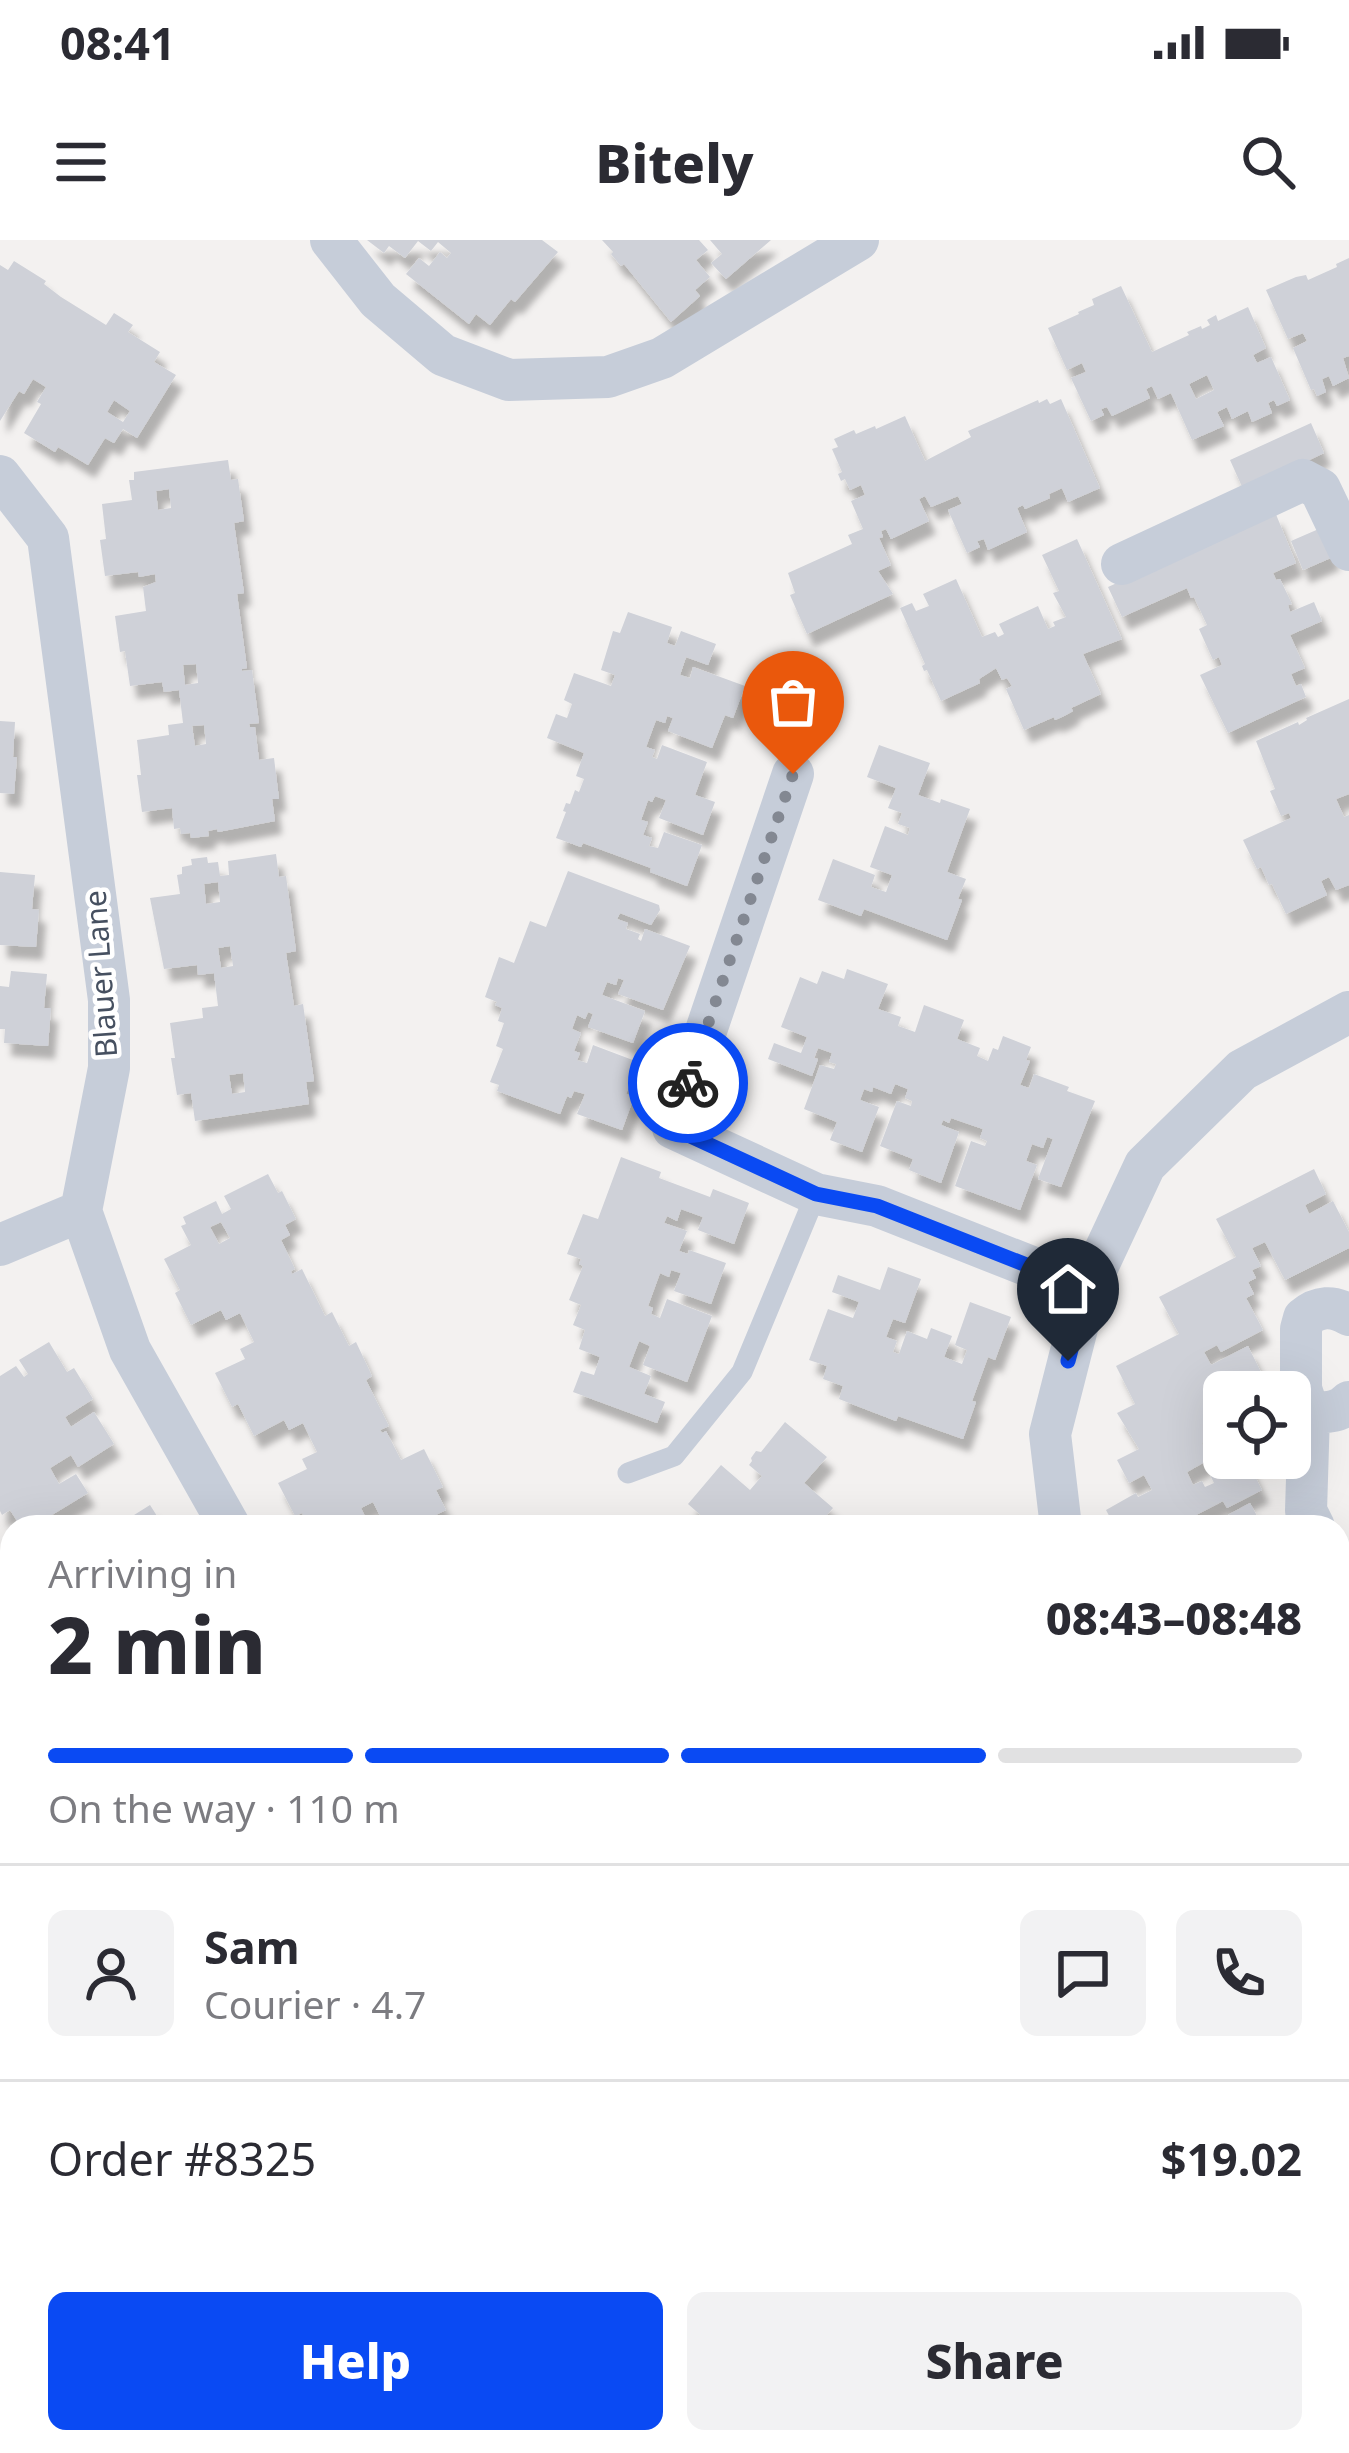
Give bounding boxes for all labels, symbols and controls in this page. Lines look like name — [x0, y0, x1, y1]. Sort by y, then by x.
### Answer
text: 08:41 — [60, 12, 176, 73]
text: Bitely — [595, 125, 754, 199]
icon: menu — [48, 129, 114, 195]
icon: search — [1235, 129, 1301, 195]
pin — [742, 651, 844, 774]
icon: bag — [760, 669, 826, 735]
street label: Blauer Lane — [74, 889, 126, 1059]
courier — [628, 1023, 748, 1143]
icon: bike — [655, 1050, 721, 1116]
pin — [1017, 1238, 1119, 1361]
icon: home — [1035, 1256, 1101, 1322]
map controls — [1203, 1371, 1311, 1479]
button: locate — [1203, 1371, 1311, 1479]
text: Arriving in — [48, 1546, 237, 1599]
text: 08:43–08:48 — [1046, 1587, 1302, 1648]
text: 2 min — [48, 1591, 266, 1697]
text: On the way · 110 m — [48, 1781, 400, 1834]
button: person — [48, 1910, 174, 2036]
button: chat — [1020, 1910, 1146, 2036]
button: phone — [1176, 1910, 1302, 2036]
text: Sam — [204, 1916, 300, 1977]
text: Courier · 4.7 — [204, 1977, 426, 2030]
text: Order #8325 — [48, 2128, 316, 2189]
text: $19.02 — [1161, 2128, 1302, 2189]
button: Help — [48, 2292, 663, 2430]
button: Share — [687, 2292, 1302, 2430]

